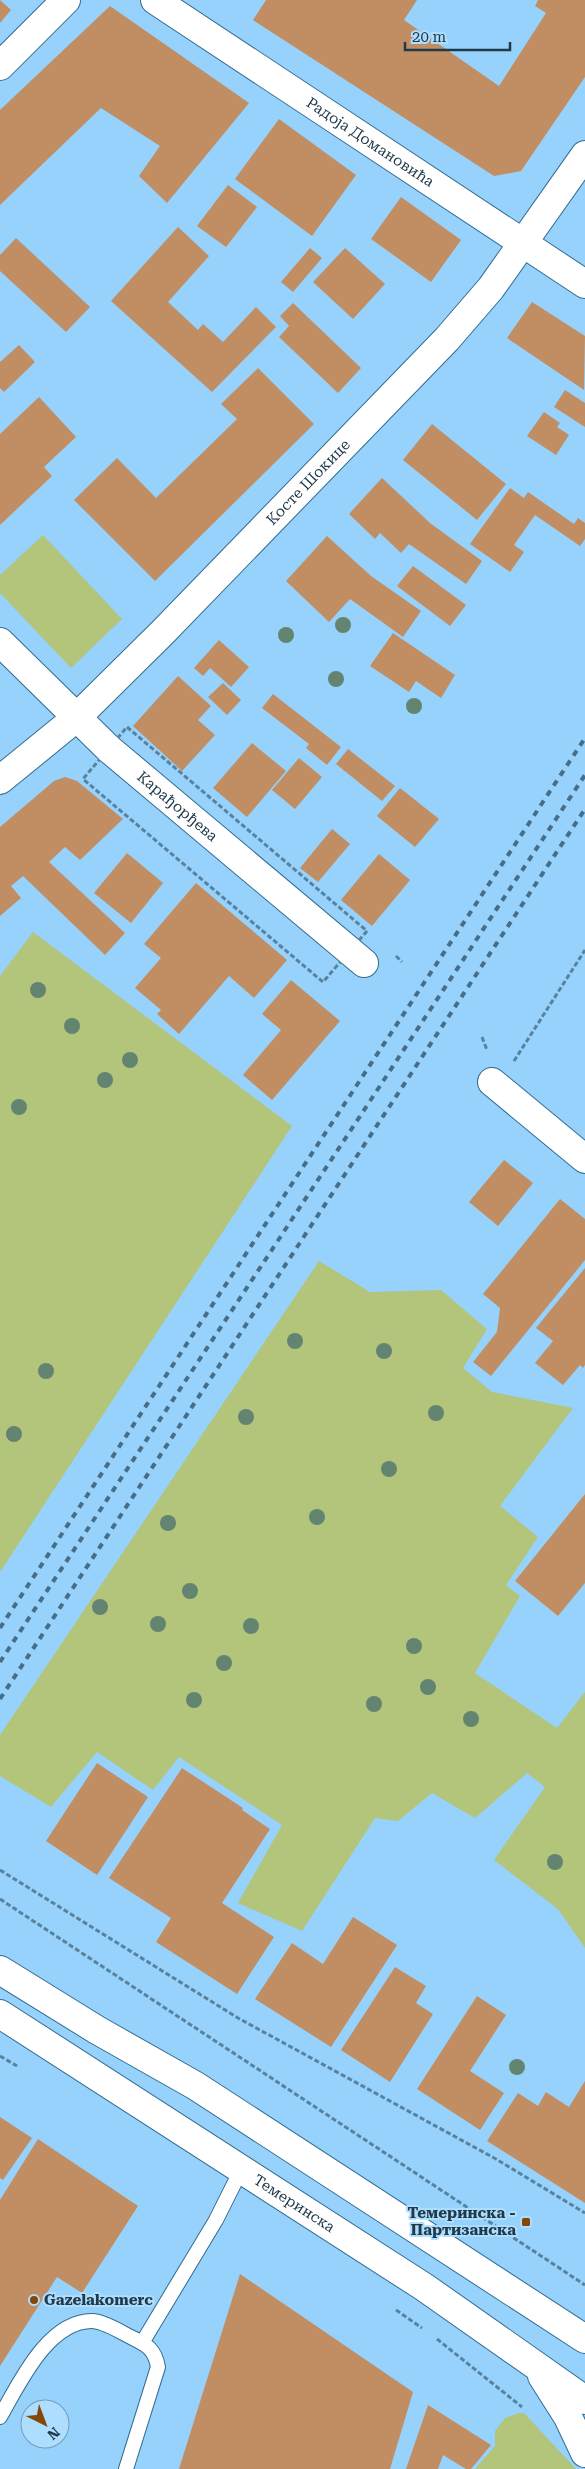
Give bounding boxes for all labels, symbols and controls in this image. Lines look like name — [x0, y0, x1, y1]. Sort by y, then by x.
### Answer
scale bar — [405, 20, 510, 52]
text: 20 m — [412, 28, 447, 46]
street label: Радоја Домановића — [303, 93, 438, 191]
street label: Косте Шокице — [263, 436, 354, 529]
street label: Карађорђева — [133, 767, 221, 845]
street label: Темеринска — [250, 2171, 338, 2236]
place label: Темеринска - Партизанска — [408, 2204, 516, 2239]
marker: Темеринска - Партизанска — [520, 2216, 532, 2228]
place label: Gazelakomerc — [44, 2291, 153, 2309]
marker: Gazelakomerc — [28, 2294, 40, 2306]
north arrow — [20, 2399, 70, 2449]
text: N — [44, 2424, 63, 2443]

